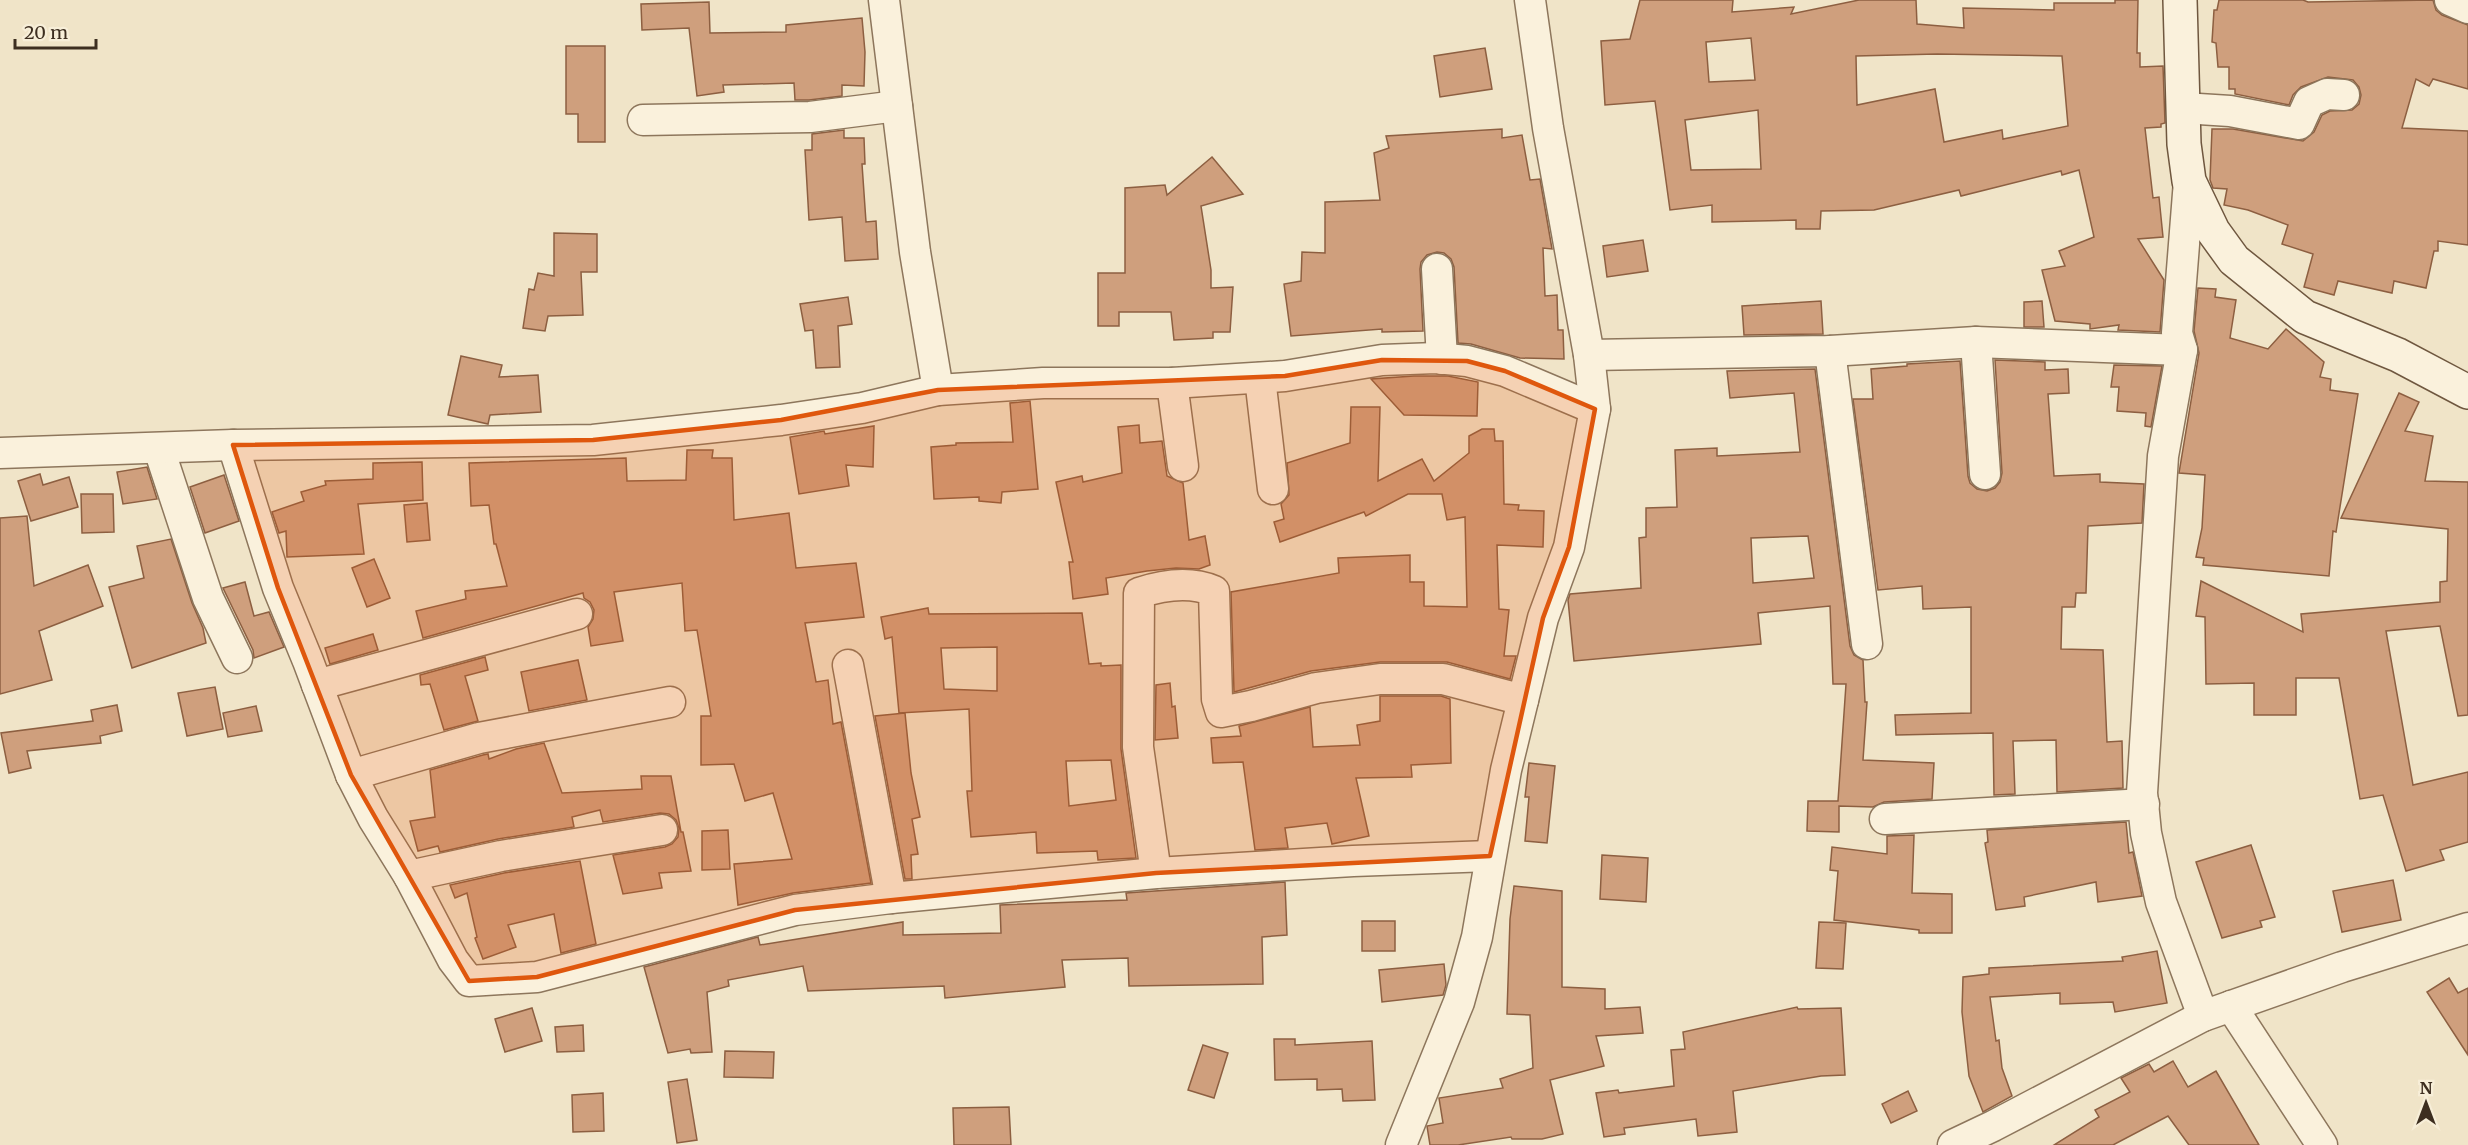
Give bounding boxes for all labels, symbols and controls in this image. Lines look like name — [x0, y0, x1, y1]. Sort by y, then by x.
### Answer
scale bar — [15, 12, 96, 50]
text: 20 m — [24, 21, 68, 44]
north arrow — [2396, 1073, 2456, 1133]
text: N — [2420, 1078, 2433, 1098]

